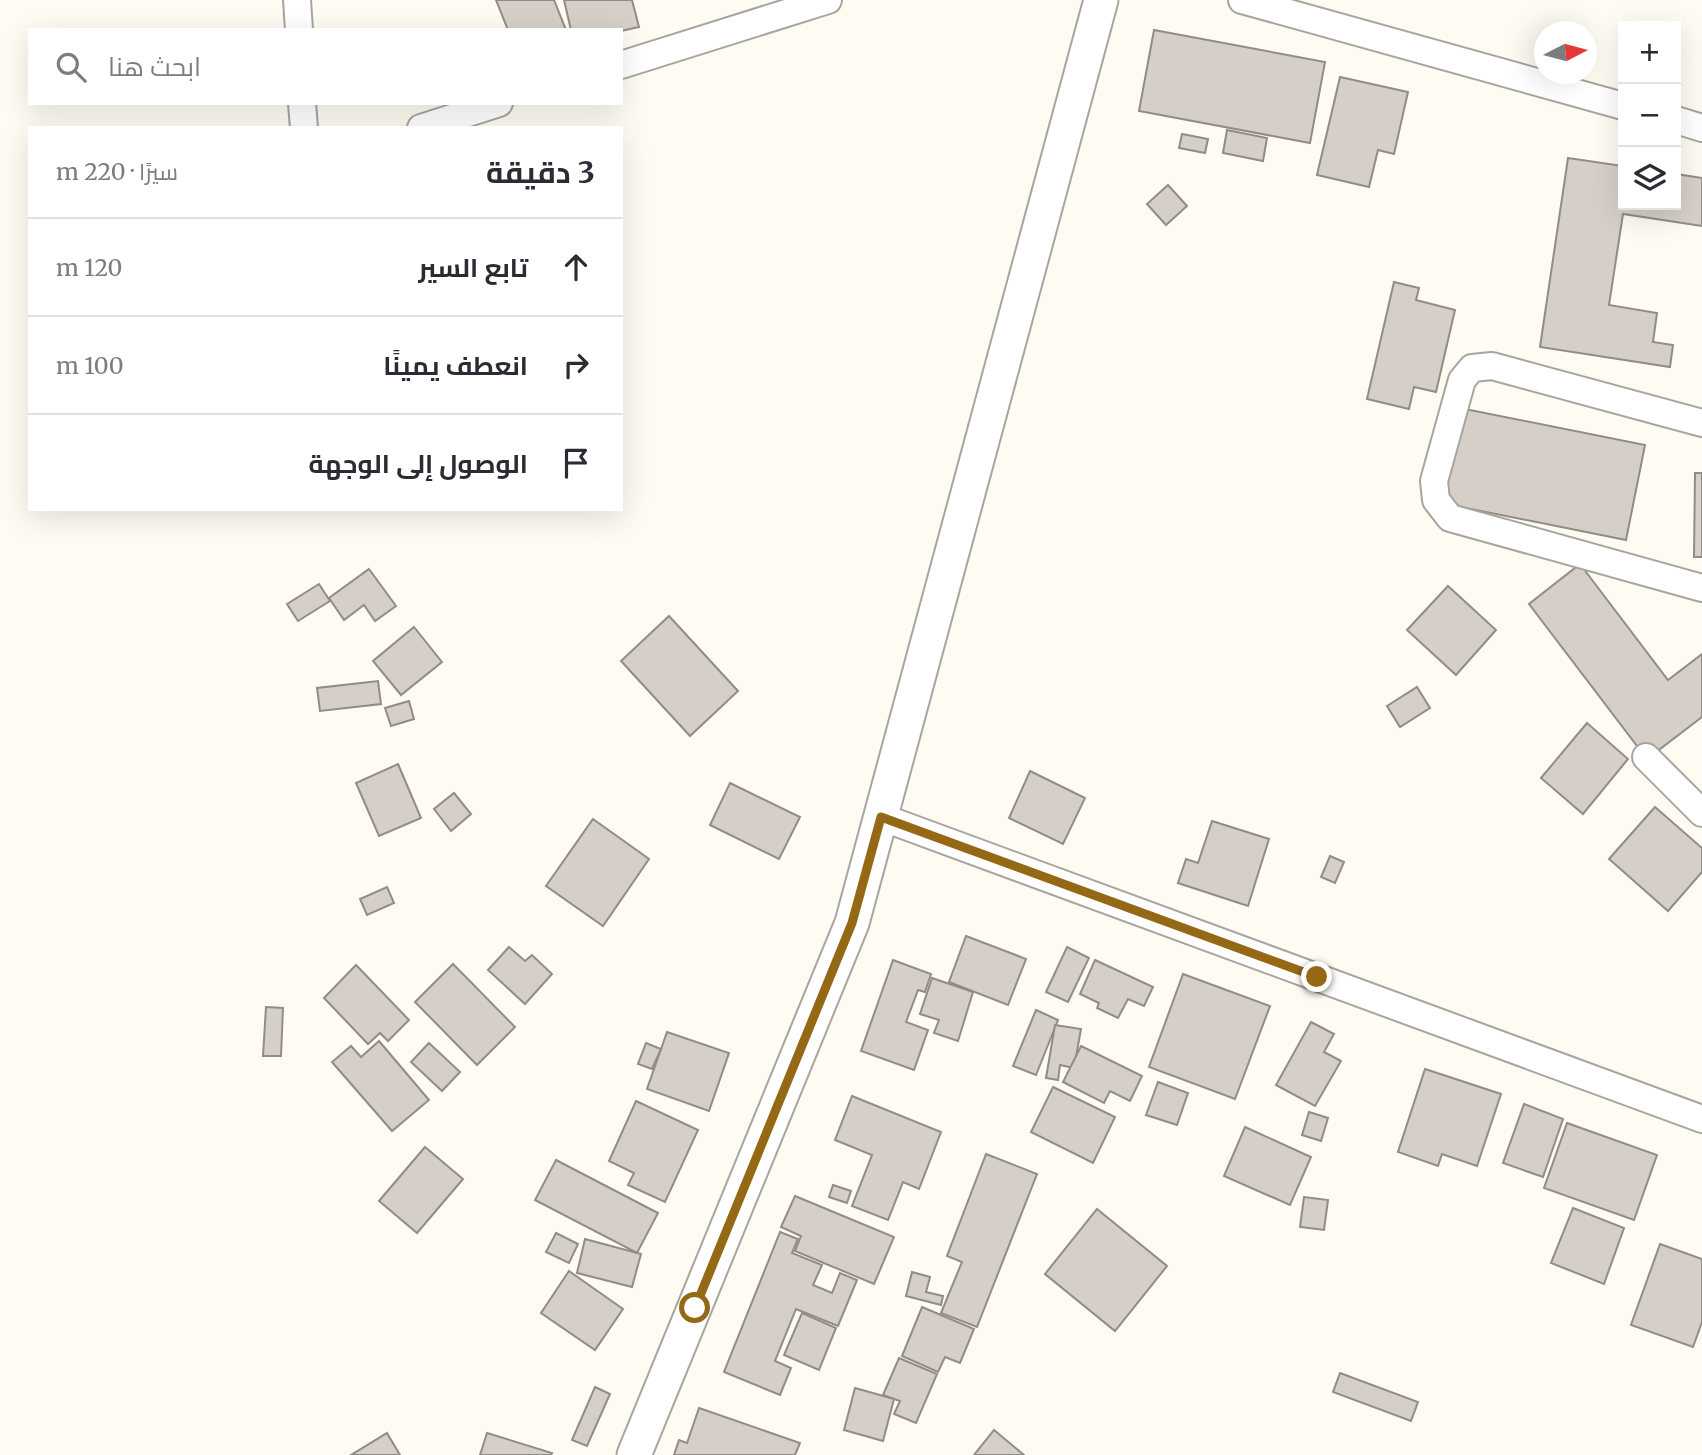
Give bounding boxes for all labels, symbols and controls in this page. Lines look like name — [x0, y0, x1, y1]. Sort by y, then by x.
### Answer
north arrow — [1534, 21, 1597, 84]
map controls — [1618, 21, 1681, 210]
button: + — [1618, 21, 1681, 84]
search box — [28, 28, 623, 105]
icon: search — [52, 48, 90, 86]
text: ابحث هنا — [108, 50, 201, 83]
button: − — [1618, 84, 1681, 147]
button: layers — [1618, 147, 1681, 210]
text: 3 دقيقة — [486, 153, 595, 191]
text: سيرًا · 220 m — [56, 157, 178, 186]
icon: ahead — [557, 248, 595, 286]
text: تابع السير — [418, 251, 528, 284]
text: 120 m — [56, 253, 122, 282]
icon: right — [557, 346, 595, 384]
text: انعطف يمينًا — [383, 349, 528, 382]
text: 100 m — [56, 351, 124, 380]
icon: arrive — [557, 444, 595, 482]
text: الوصول إلى الوجهة — [309, 447, 528, 480]
route end — [1301, 961, 1332, 992]
route start — [679, 1292, 710, 1323]

